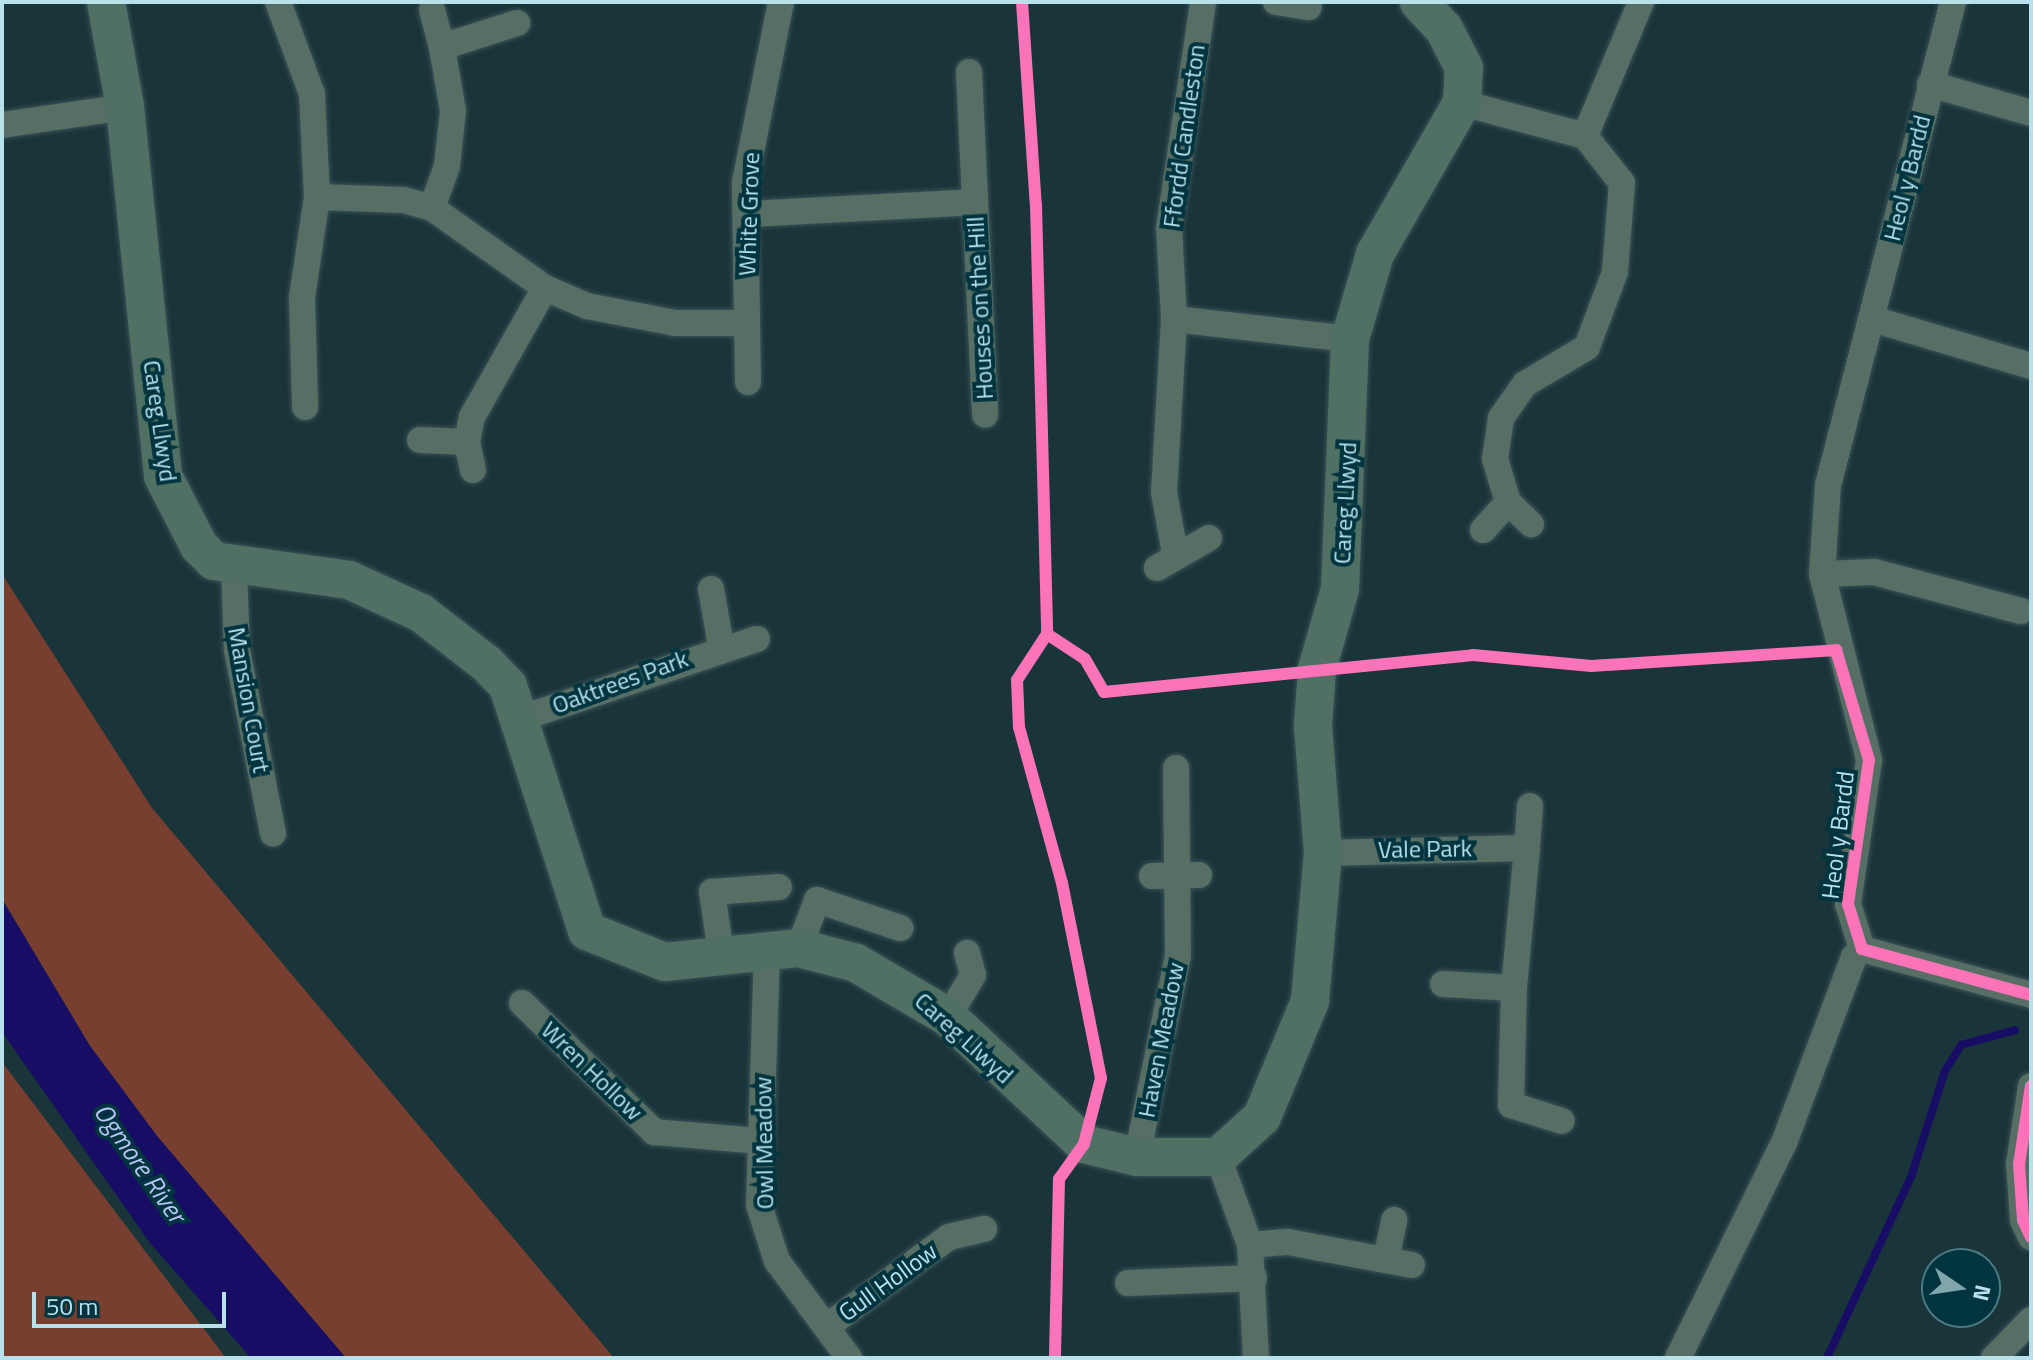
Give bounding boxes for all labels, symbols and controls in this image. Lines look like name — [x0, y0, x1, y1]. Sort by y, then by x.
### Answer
street label: Ffordd Candleston — [1157, 42, 1211, 230]
street label: Heol y Bardd — [1877, 112, 1937, 244]
street label: White Grove — [732, 152, 766, 276]
street label: Houses on the Hill — [961, 216, 999, 400]
street label: Careg Llwyd — [137, 358, 183, 484]
street label: Careg Llwyd — [1327, 441, 1363, 565]
street label: Mansion Court — [222, 625, 276, 775]
street label: Oaktrees Park — [548, 644, 692, 720]
street label: Heol y Bardd — [1816, 769, 1860, 901]
street label: Vale Park — [1378, 834, 1472, 864]
street label: Haven Meadow — [1132, 960, 1190, 1120]
street label: Careg Llwyd — [909, 986, 1019, 1090]
street label: Wren Hollow — [535, 1016, 649, 1126]
street label: Owl Meadow — [748, 1076, 780, 1210]
water label: Ogmore River — [87, 1097, 193, 1229]
street label: Gull Hollow — [833, 1237, 943, 1327]
north arrow — [1921, 1248, 2001, 1328]
scale bar — [36, 1276, 230, 1326]
text: N — [1964, 1282, 2001, 1304]
text: 50 m — [46, 1288, 98, 1324]

